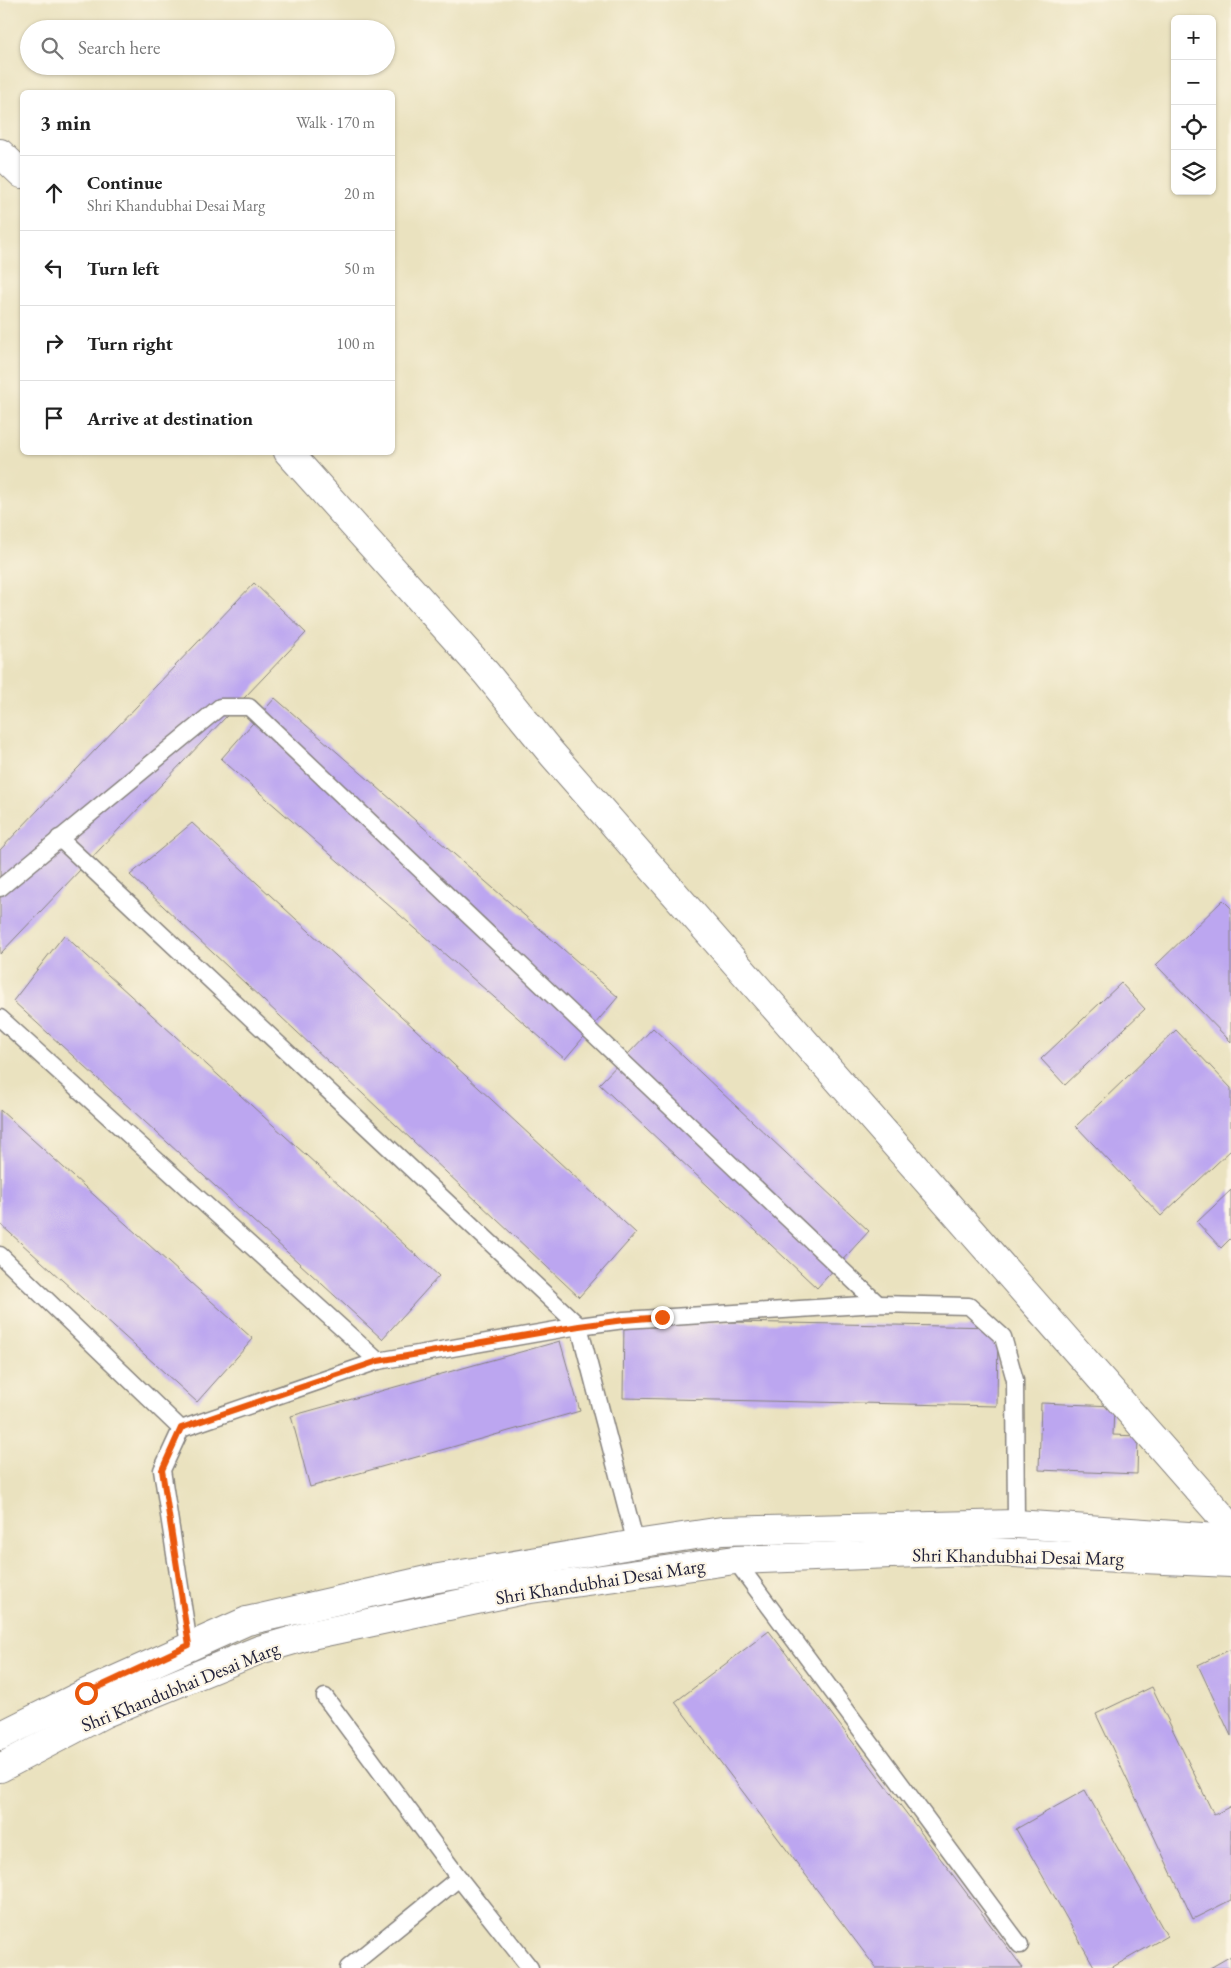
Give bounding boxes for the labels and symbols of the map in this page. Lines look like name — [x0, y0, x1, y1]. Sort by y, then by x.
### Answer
route end — [651, 1306, 674, 1329]
street label: Shri Khandubhai Desai Marg — [912, 1542, 1125, 1571]
street label: Shri Khandubhai Desai Marg — [494, 1552, 707, 1610]
street label: Shri Khandubhai Desai Marg — [77, 1635, 284, 1738]
route start — [75, 1682, 98, 1705]

